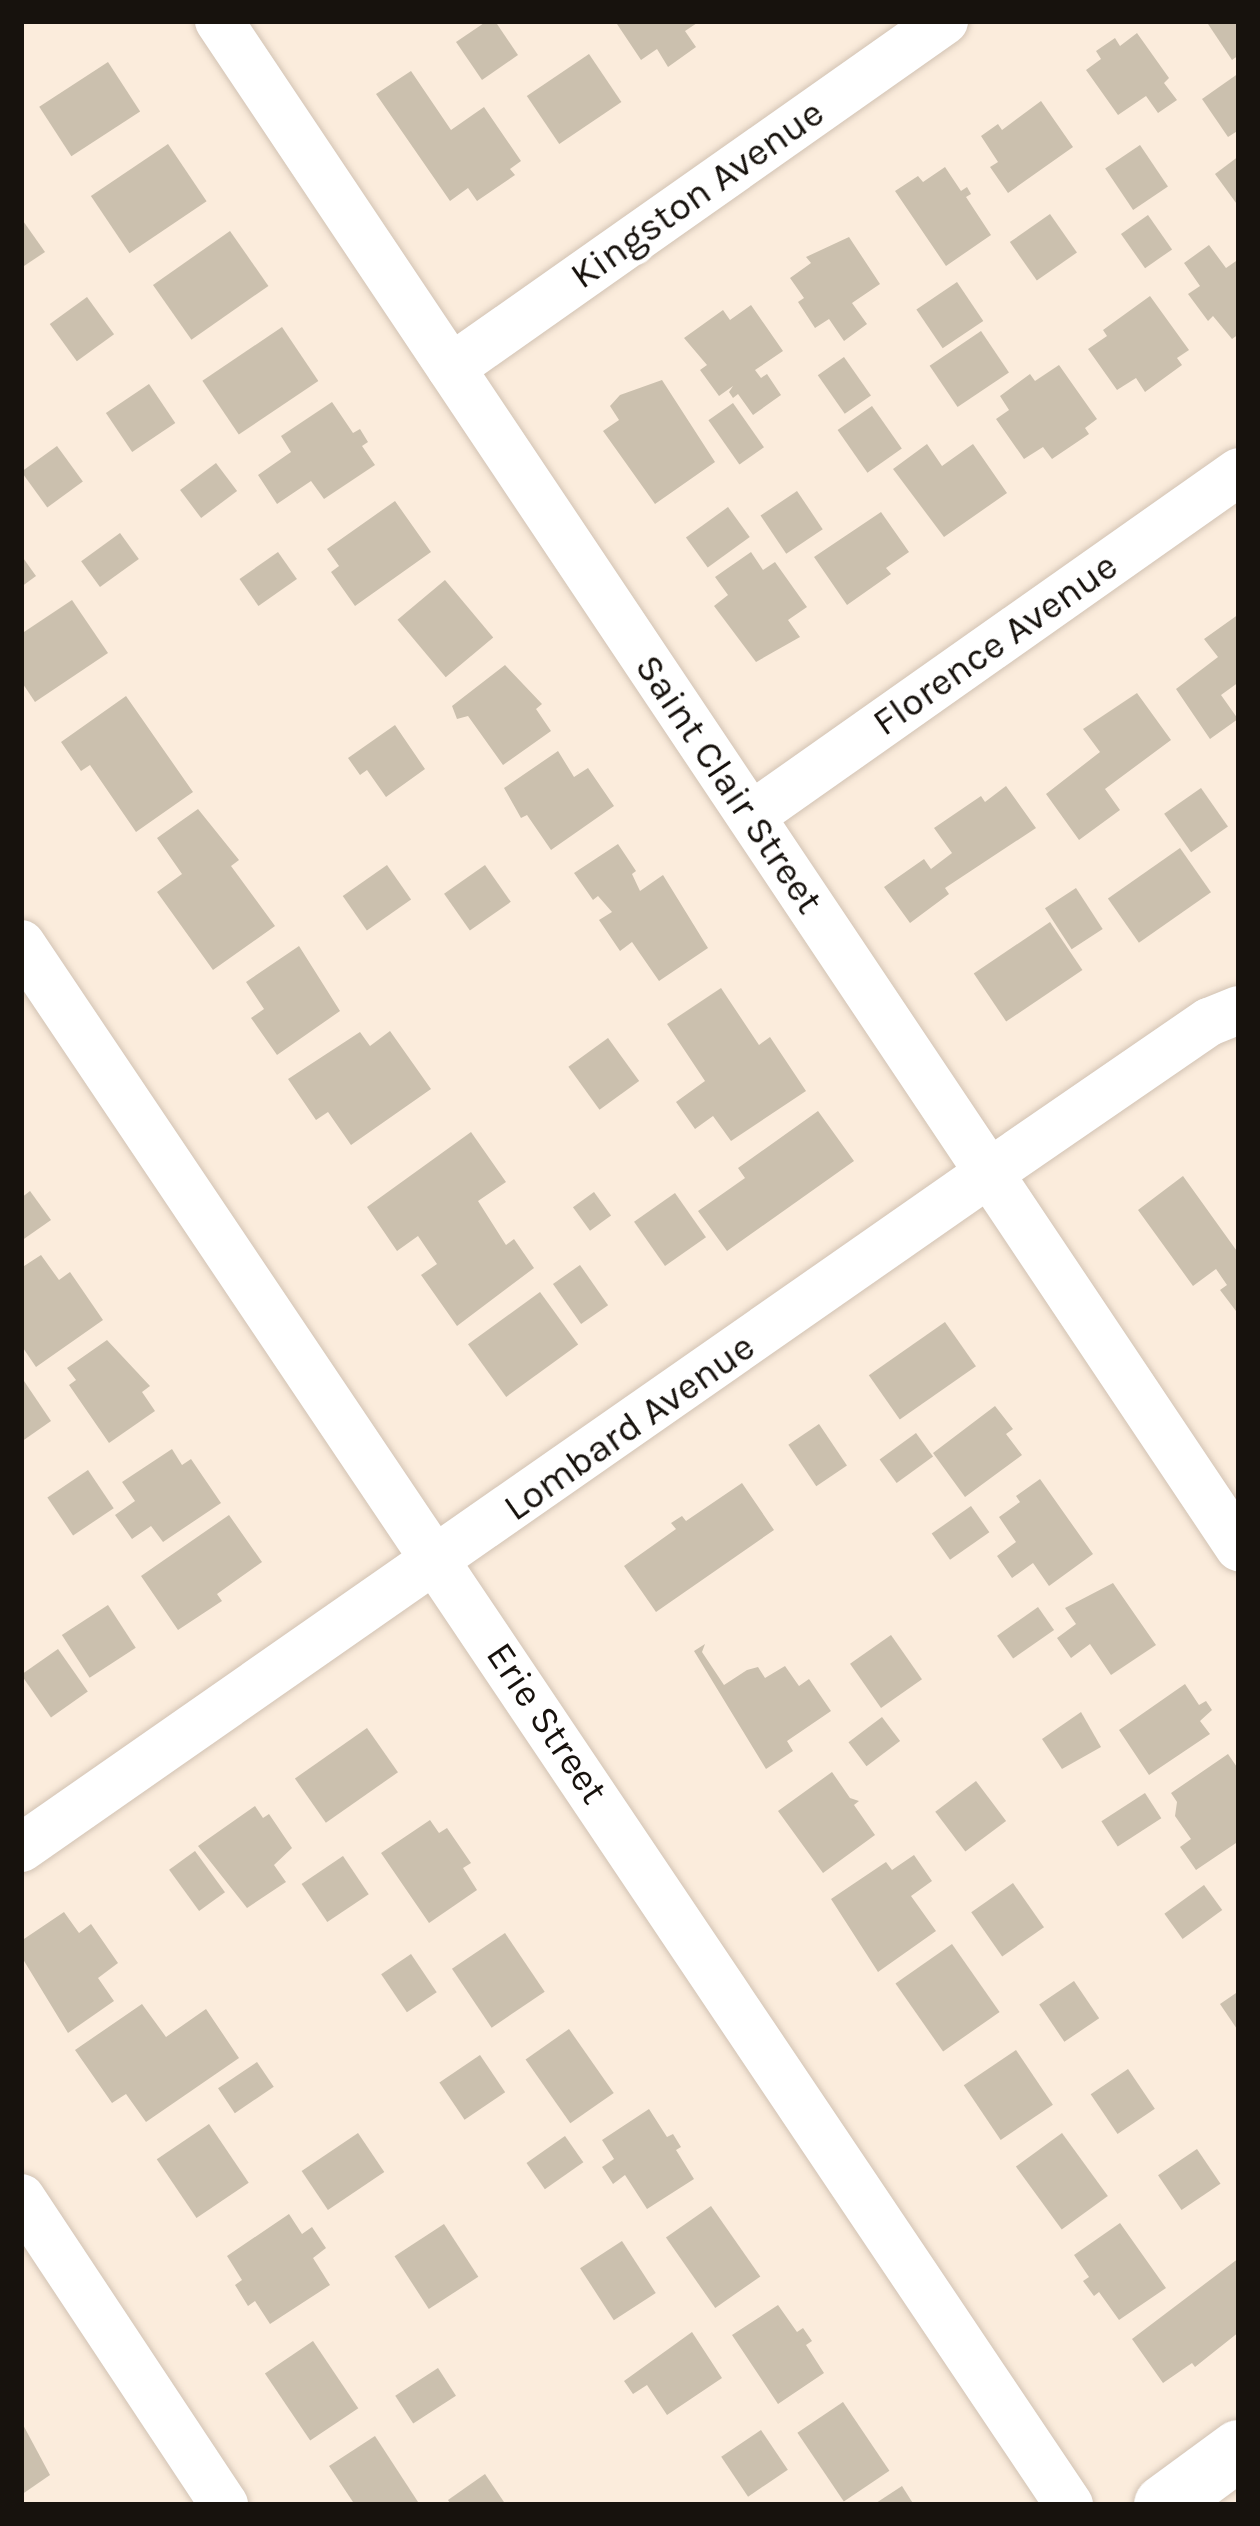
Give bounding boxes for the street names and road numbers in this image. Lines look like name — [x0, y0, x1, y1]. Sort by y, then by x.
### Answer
street label: Kingston Avenue — [561, 89, 833, 299]
street label: Florence Avenue — [864, 542, 1126, 746]
street label: Saint Clair Street — [625, 646, 833, 922]
street label: Lombard Avenue — [495, 1323, 763, 1531]
street label: Erie Street — [476, 1634, 618, 1812]

